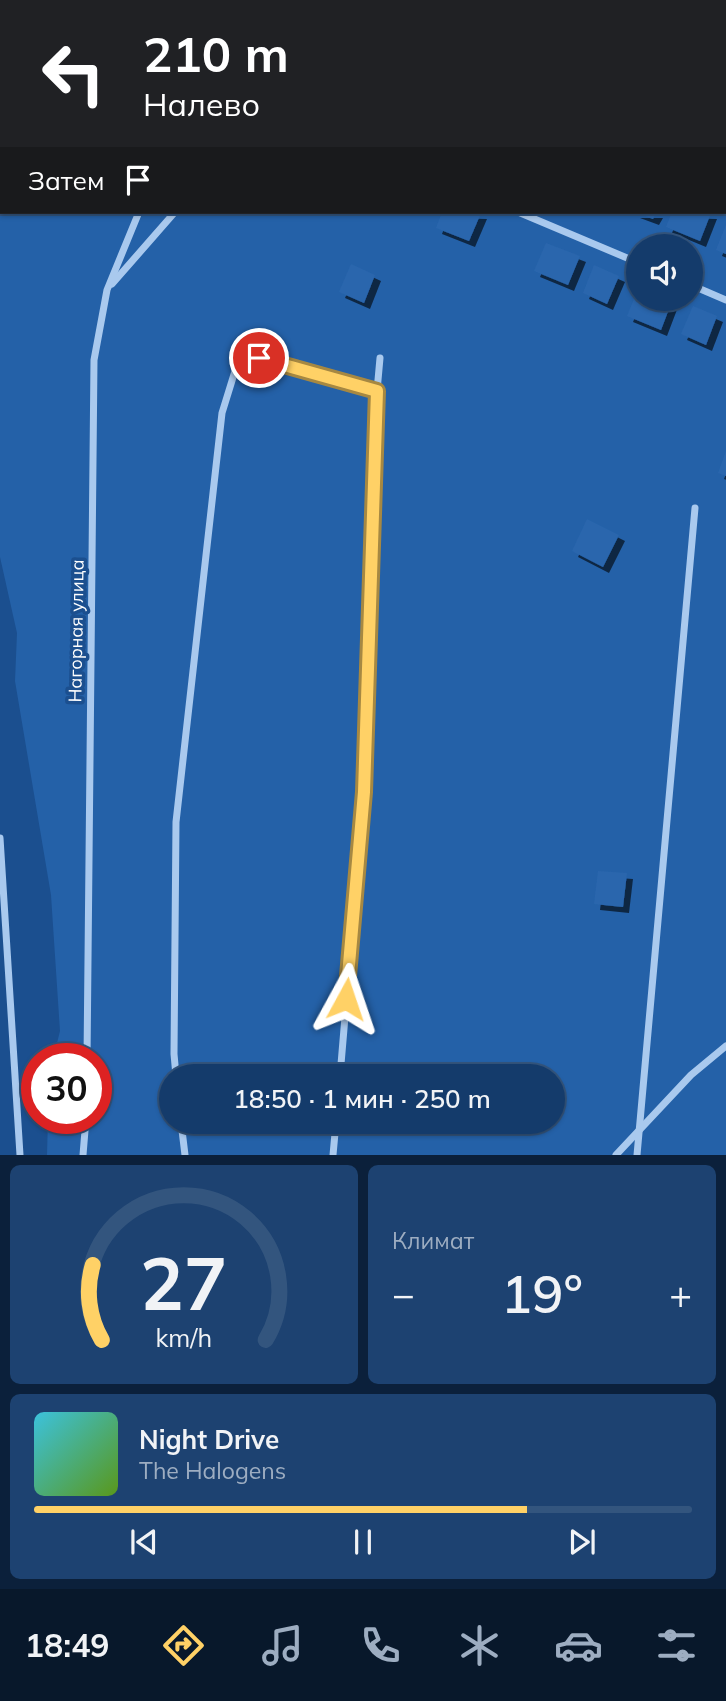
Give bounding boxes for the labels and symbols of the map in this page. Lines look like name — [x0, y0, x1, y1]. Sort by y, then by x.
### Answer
pin — [229, 328, 289, 388]
street label: Нагорная улица — [63, 559, 89, 703]
position arrow — [309, 962, 383, 1036]
speed limit sign: 30 — [21, 1043, 112, 1134]

